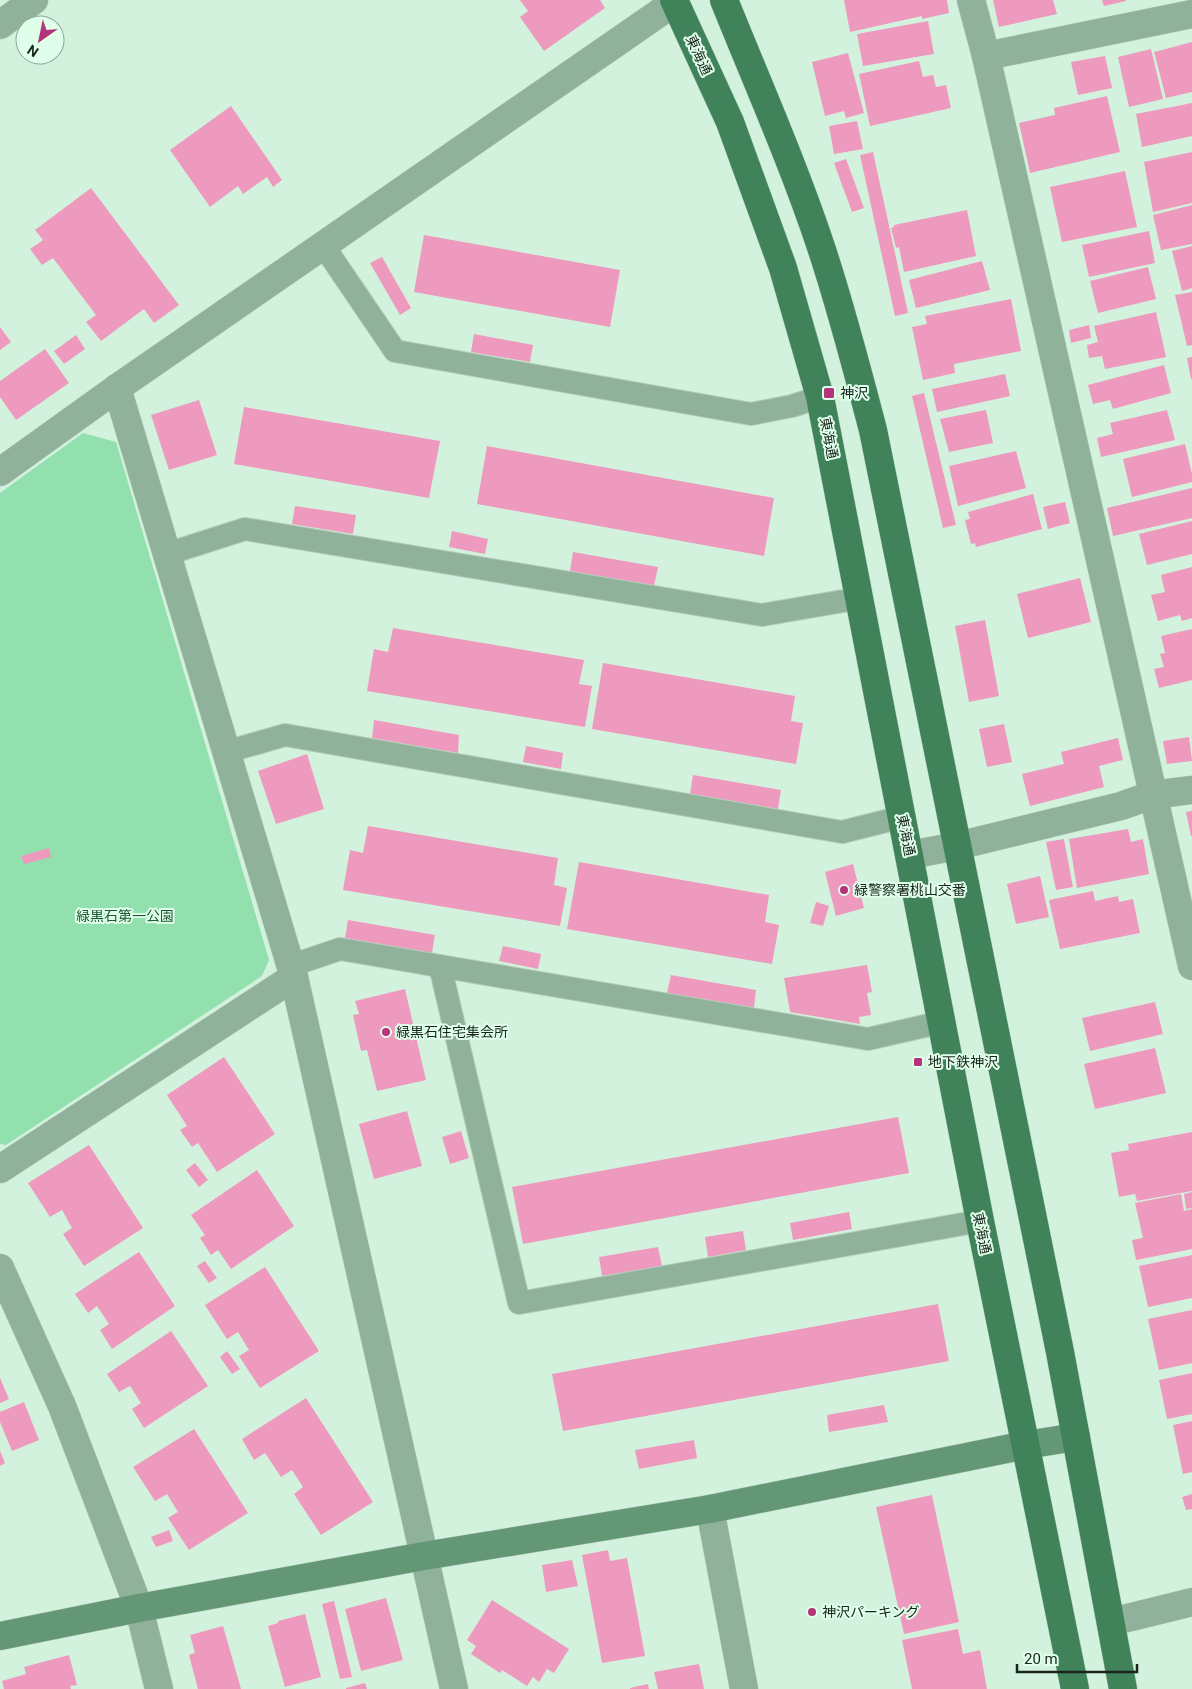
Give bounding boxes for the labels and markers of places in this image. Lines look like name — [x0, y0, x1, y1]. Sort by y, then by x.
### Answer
place label: 神沢 — [840, 385, 868, 401]
marker: 神沢 — [822, 386, 836, 400]
place label: 緑警察署桃山交番 — [854, 882, 966, 898]
marker: 緑警察署桃山交番 — [838, 884, 850, 896]
place label: 緑黒石住宅集会所 — [396, 1024, 508, 1040]
marker: 緑黒石住宅集会所 — [380, 1026, 392, 1038]
place label: 地下鉄神沢 — [928, 1054, 998, 1070]
marker: 地下鉄神沢 — [912, 1056, 924, 1068]
place label: 神沢パーキング — [822, 1604, 920, 1620]
marker: 神沢パーキング — [806, 1606, 818, 1618]

